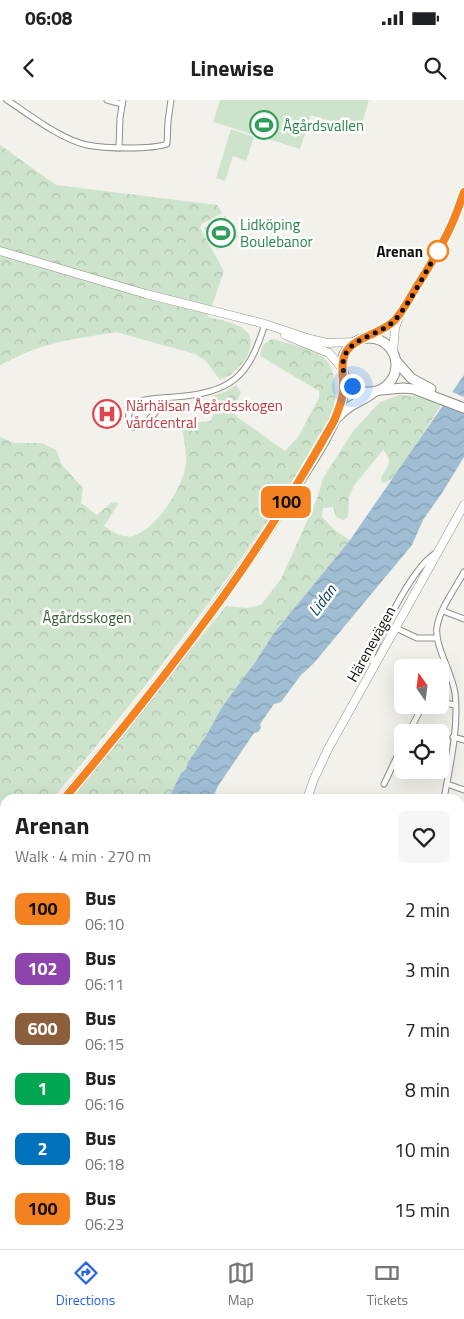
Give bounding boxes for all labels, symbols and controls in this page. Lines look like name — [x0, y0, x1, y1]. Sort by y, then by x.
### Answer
text: 06:08 — [25, 3, 72, 32]
text: Linewise — [190, 51, 274, 85]
icon: back — [15, 54, 43, 82]
icon: search — [421, 54, 449, 82]
sports icon: Ågårdsvallen — [249, 110, 279, 140]
place label: Ågårdsvallen — [283, 114, 364, 137]
place label: Lidköping Boulebanor — [240, 213, 313, 253]
sports icon: Lidköping Boulebanor — [206, 218, 236, 248]
place label: Arenan — [376, 240, 423, 263]
marker: Arenan — [427, 240, 449, 262]
your location — [340, 374, 365, 399]
place label: Närhälsan Ågårdsskogen vårdcentral — [126, 394, 283, 434]
hospital icon: Närhälsan Ågårdsskogen vårdcentral — [92, 399, 122, 429]
line badge: 100 — [257, 486, 315, 518]
text: 100 — [271, 488, 301, 515]
water label: Lidan — [302, 578, 342, 621]
street label: Härenevägen — [341, 602, 401, 686]
park label: Ågårdsskogen — [42, 606, 132, 629]
north arrow — [394, 659, 449, 714]
map controls — [394, 659, 449, 779]
button: locate — [394, 724, 449, 779]
text: Arenan — [15, 807, 89, 843]
button: heart — [398, 811, 450, 863]
text: Walk · 4 min · 270 m — [15, 844, 151, 868]
text: Bus — [85, 883, 116, 912]
text: 100 — [27, 895, 58, 922]
text: 2 min — [405, 895, 450, 924]
text: 06:10 — [85, 912, 124, 936]
text: Bus — [85, 943, 116, 972]
text: 102 — [27, 955, 58, 982]
text: 3 min — [405, 955, 450, 984]
text: 06:11 — [85, 972, 124, 996]
text: Bus — [85, 1003, 116, 1032]
text: 600 — [27, 1015, 58, 1042]
text: 7 min — [405, 1015, 450, 1044]
text: 06:15 — [85, 1032, 124, 1056]
text: Bus — [85, 1063, 116, 1092]
text: 1 — [37, 1075, 48, 1102]
text: 8 min — [405, 1075, 450, 1104]
text: 06:16 — [85, 1092, 124, 1116]
text: Bus — [85, 1123, 116, 1152]
text: 2 — [37, 1135, 48, 1162]
text: 10 min — [394, 1135, 450, 1164]
text: 06:18 — [85, 1152, 124, 1176]
text: Bus — [85, 1183, 116, 1212]
text: 100 — [27, 1195, 58, 1222]
text: 15 min — [394, 1195, 450, 1224]
text: 06:23 — [85, 1212, 124, 1236]
tab: Directions — [56, 1259, 115, 1310]
tab: Map — [227, 1259, 255, 1310]
tab: Tickets — [367, 1259, 408, 1310]

